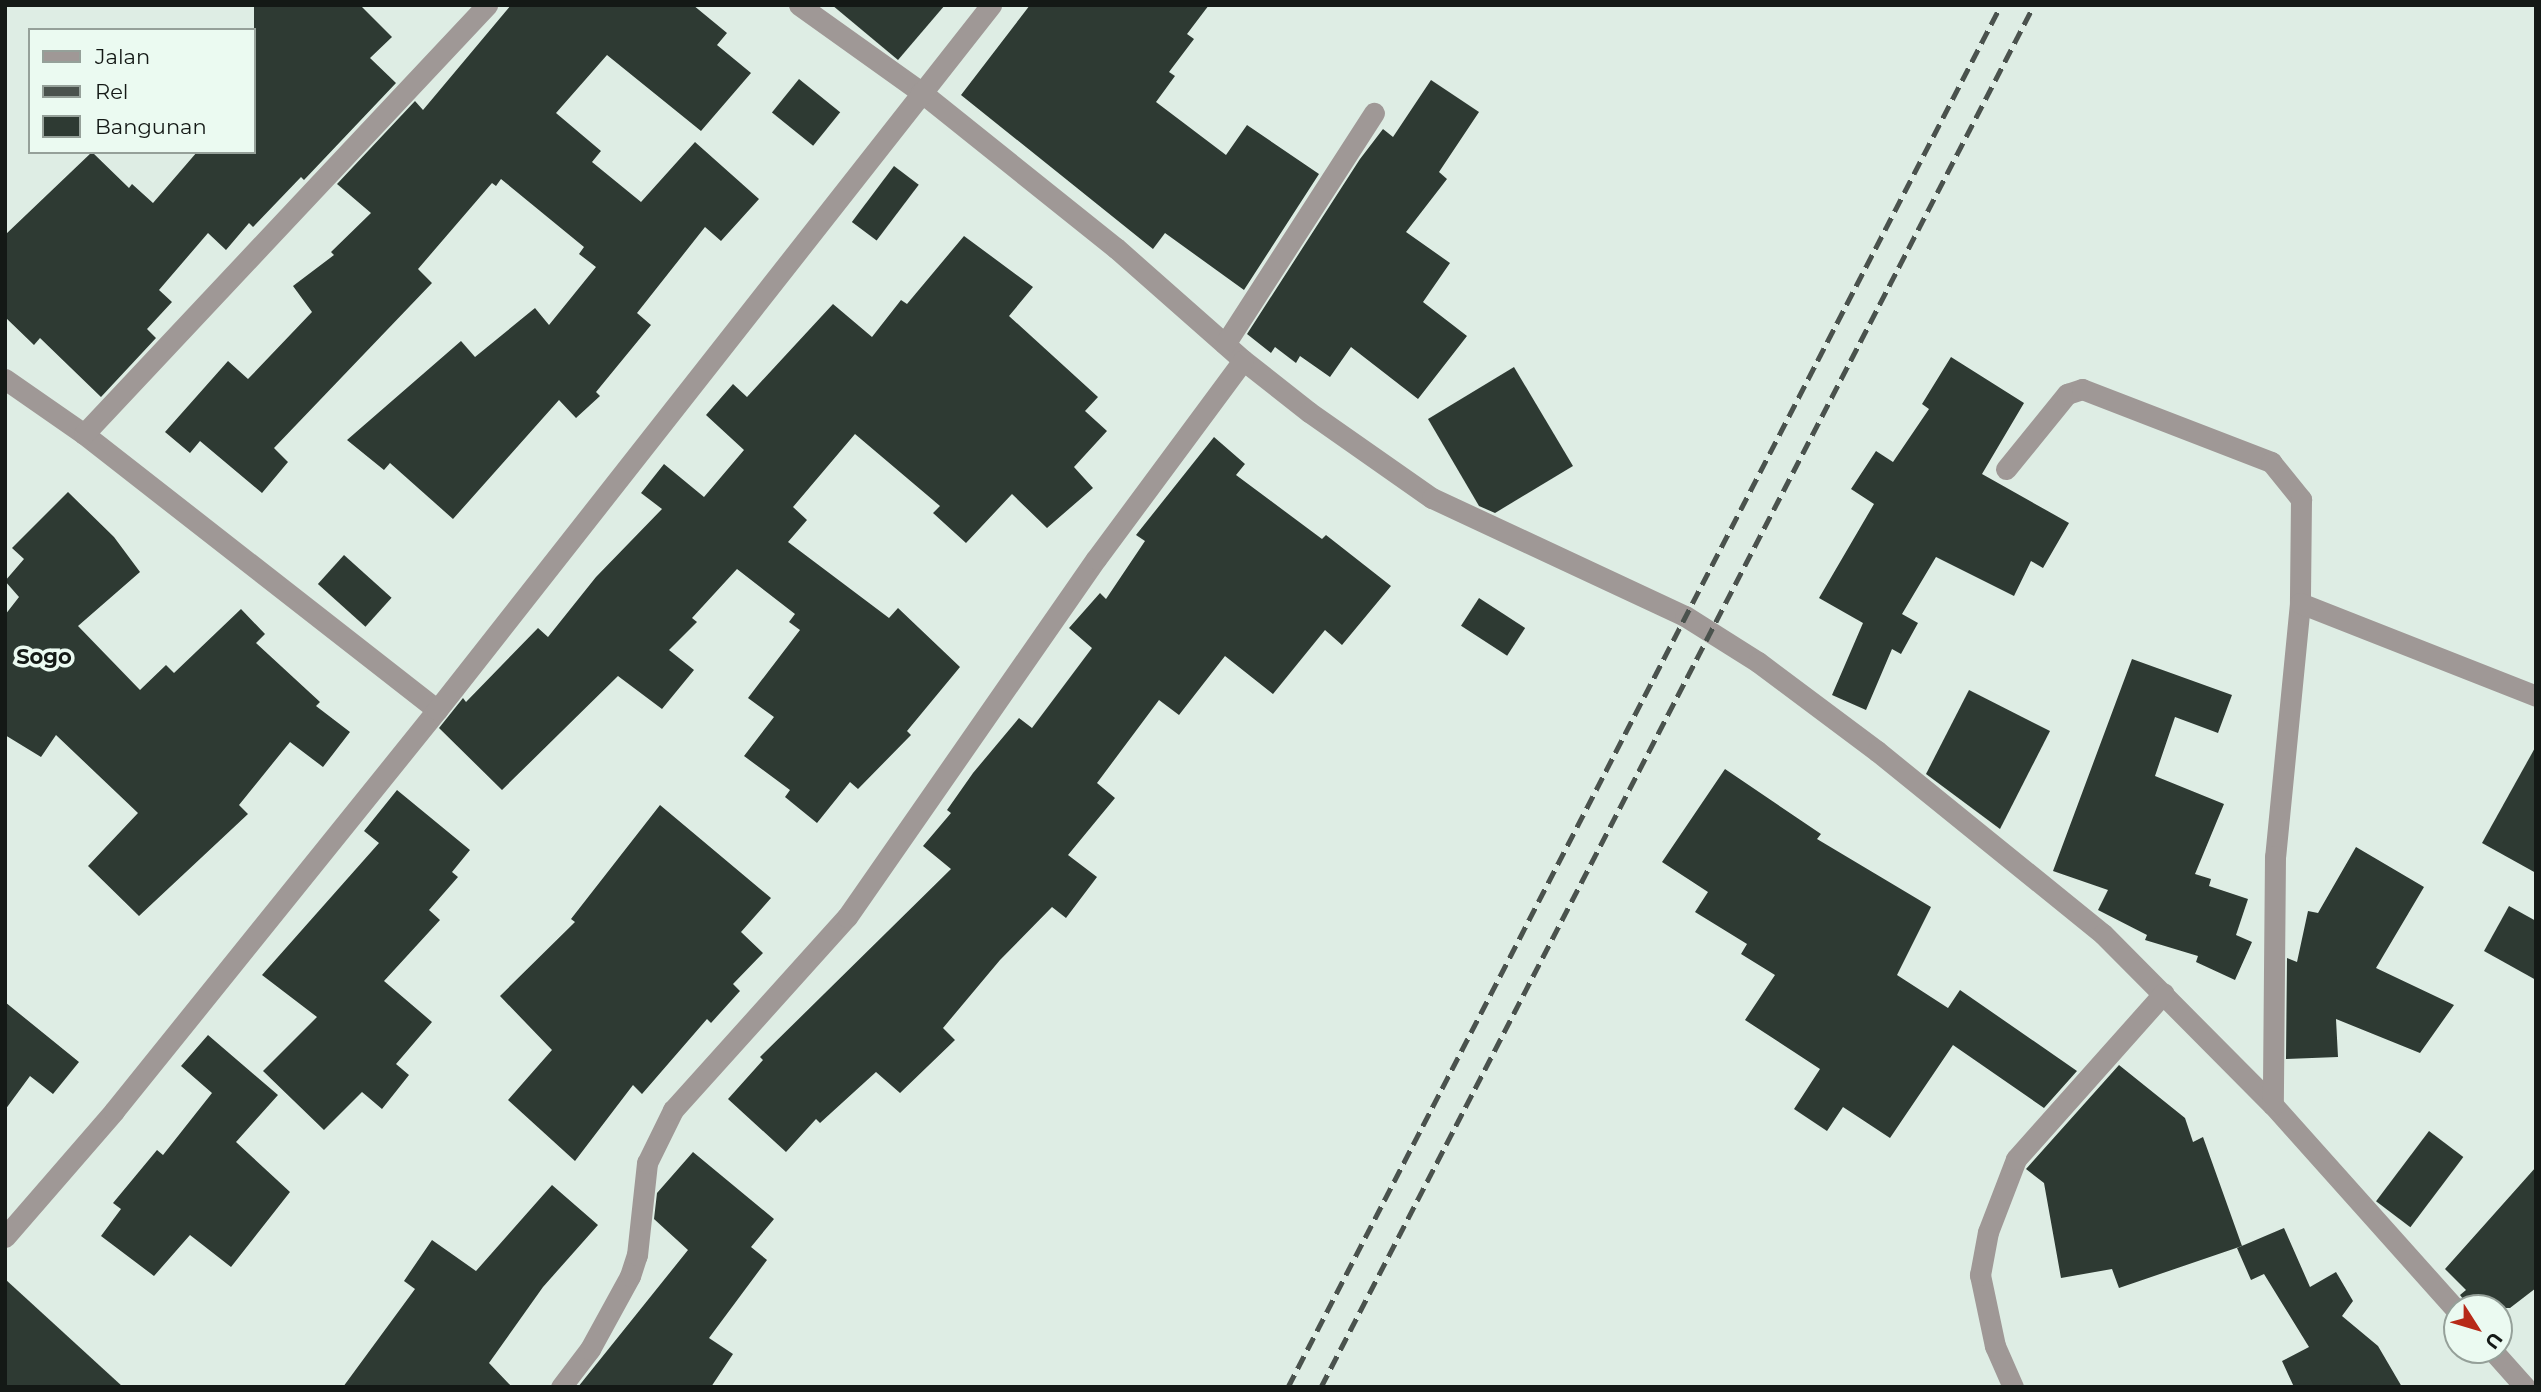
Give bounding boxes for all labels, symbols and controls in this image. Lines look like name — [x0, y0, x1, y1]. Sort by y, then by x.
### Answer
legend — [28, 28, 256, 154]
text: Jalan — [95, 44, 150, 69]
text: Rel — [95, 79, 129, 104]
text: Bangunan — [95, 114, 207, 139]
district label: Sogo — [16, 644, 72, 670]
north arrow — [2443, 1294, 2513, 1364]
text: U — [2480, 1328, 2507, 1354]

